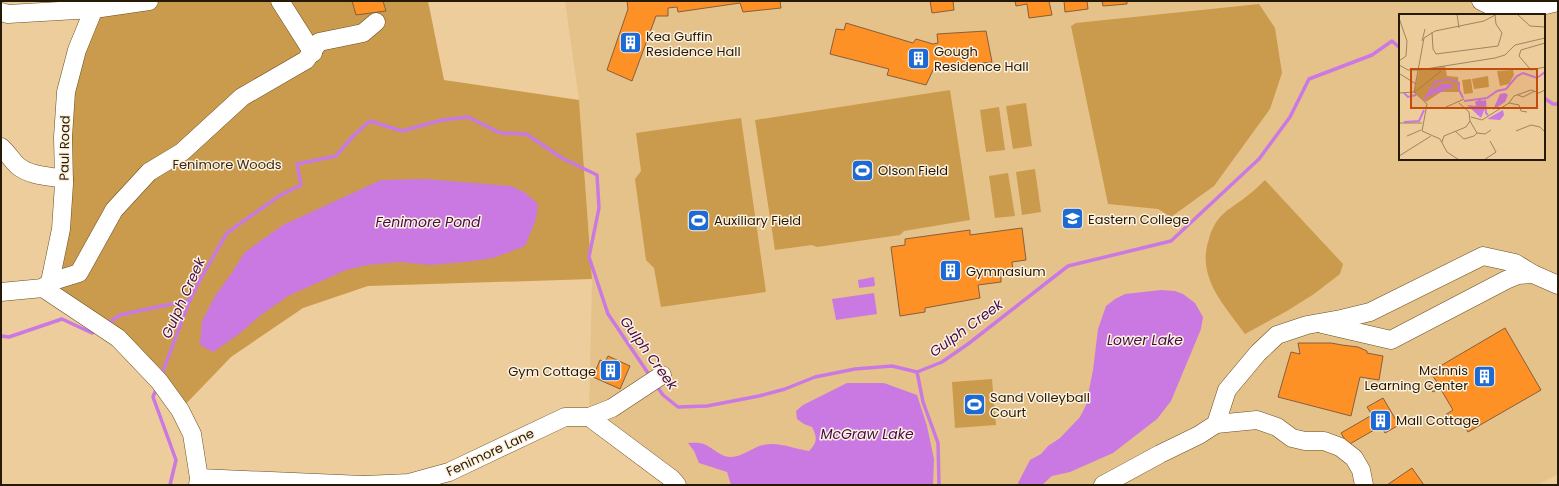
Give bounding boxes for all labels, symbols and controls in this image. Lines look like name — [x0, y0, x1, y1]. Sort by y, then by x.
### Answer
inset map — [1399, 14, 1545, 160]
place label: Kea Guffin Residence Hall — [646, 27, 741, 61]
building icon: Kea Guffin Residence Hall — [618, 30, 644, 56]
place label: Gough Residence Hall — [934, 42, 1029, 76]
building icon: Gough Residence Hall — [906, 45, 932, 71]
street label: Paul Road — [54, 115, 75, 181]
park label: Fenimore Woods — [172, 155, 282, 174]
sports icon: Olson Field — [850, 157, 876, 183]
place label: Olson Field — [878, 161, 948, 180]
school or university icon: Eastern College — [1060, 206, 1086, 232]
sports icon: Auxiliary Field — [685, 207, 711, 233]
place label: Eastern College — [1088, 210, 1189, 229]
place label: Auxiliary Field — [714, 211, 801, 230]
water label: Fenimore Pond — [375, 212, 481, 232]
water label: Gulph Creek — [156, 254, 210, 342]
building icon: Gymnasium — [937, 258, 963, 284]
place label: Gymnasium — [966, 262, 1046, 281]
water label: Gulph Creek — [925, 294, 1008, 362]
water label: Gulph Creek — [615, 312, 683, 395]
water label: Lower Lake — [1107, 330, 1183, 350]
building icon: Gym Cottage — [598, 358, 624, 384]
place label: McInnis Learning Center — [1365, 361, 1468, 395]
place label: Gym Cottage — [508, 362, 596, 381]
building icon: McInnis Learning Center — [1471, 364, 1497, 390]
place label: Sand Volleyball Court — [990, 388, 1090, 422]
sports icon: Sand Volleyball Court — [961, 391, 987, 417]
building icon: Mall Cottage — [1367, 407, 1393, 433]
place label: Mall Cottage — [1396, 411, 1479, 430]
street label: Fenimore Lane — [443, 424, 537, 481]
water label: McGraw Lake — [820, 424, 914, 444]

